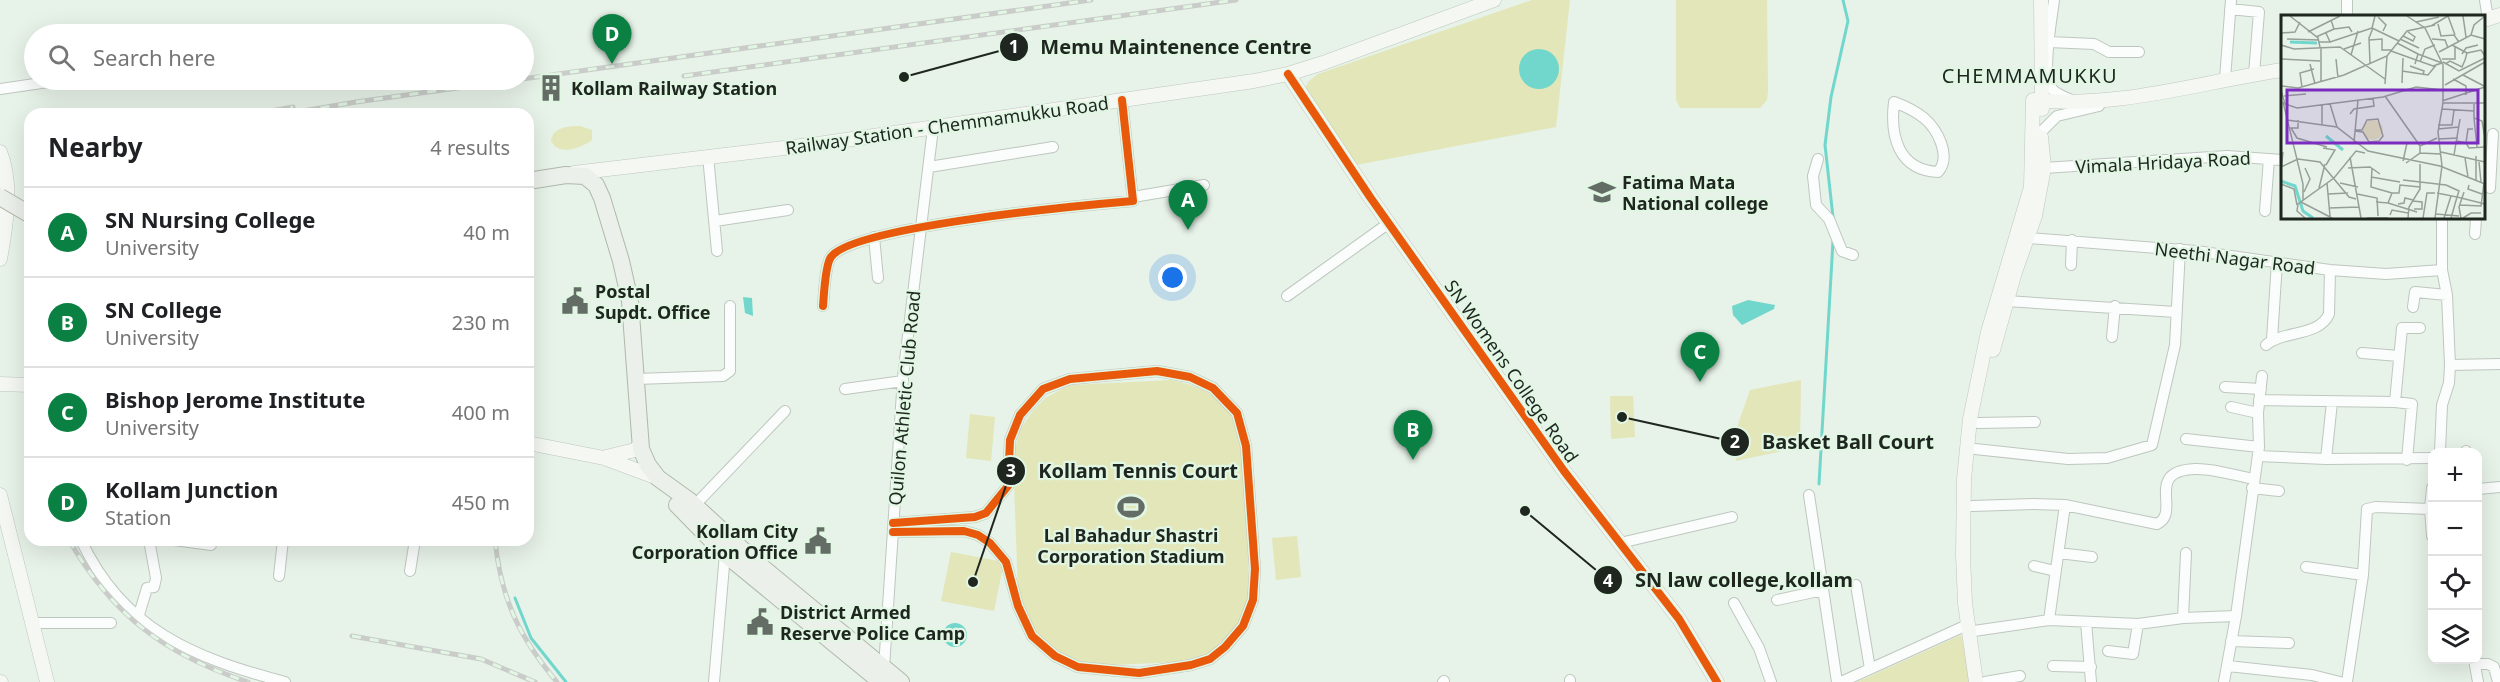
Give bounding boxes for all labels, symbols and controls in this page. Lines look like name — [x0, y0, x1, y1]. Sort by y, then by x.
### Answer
pin: D — [592, 14, 632, 64]
inset map — [2281, 15, 2485, 219]
search box — [24, 24, 534, 90]
callout: Memu Maintenence Centre — [999, 28, 1324, 66]
text: Memu Maintenence Centre — [1040, 33, 1312, 60]
text: 1 — [1009, 34, 1019, 58]
icon: search — [45, 41, 78, 74]
text: Search here — [93, 42, 215, 72]
district label: CHEMMAMUKKU — [1942, 62, 2118, 89]
building icon: Kollam Railway Station — [536, 73, 566, 103]
place label: Kollam Railway Station — [571, 76, 777, 100]
street label: Railway Station - Chemmamukku Road — [784, 90, 1110, 160]
text: Nearby — [48, 129, 143, 165]
text: 4 results — [430, 134, 510, 161]
street label: Vimala Hridaya Road — [2075, 145, 2251, 179]
place label: Fatima Mata National college — [1622, 170, 1769, 215]
school or university icon: Fatima Mata National college — [1587, 177, 1617, 207]
pin: A — [1168, 180, 1208, 230]
text: SN Nursing College — [105, 204, 315, 234]
text: A — [61, 219, 74, 246]
text: 40 m — [463, 219, 510, 246]
text: University — [105, 234, 199, 261]
street label: Neethi Nagar Road — [2154, 236, 2316, 280]
your location — [1158, 263, 1187, 292]
street label: SN Womens College Road — [1440, 275, 1584, 467]
place label: Postal Supdt. Office — [595, 279, 710, 324]
public building icon: Postal Supdt. Office — [560, 286, 590, 316]
street label: Quilon Athletic Club Road — [883, 290, 925, 506]
text: SN College — [105, 294, 222, 324]
text: B — [61, 309, 74, 336]
text: 230 m — [452, 309, 510, 336]
text: University — [105, 324, 199, 351]
pin: C — [1680, 332, 1720, 382]
text: Bishop Jerome Institute — [105, 384, 365, 414]
text: C — [61, 399, 74, 426]
text: 400 m — [452, 399, 510, 426]
pin: B — [1394, 410, 1432, 460]
text: University — [105, 414, 199, 441]
callout: Basket Ball Court — [1720, 423, 1946, 461]
text: Basket Ball Court — [1762, 428, 1934, 455]
text: 2 — [1730, 429, 1740, 453]
map controls — [2428, 448, 2482, 664]
button: + — [2428, 448, 2482, 502]
callout: Kollam Tennis Court — [996, 452, 1250, 490]
text: Kollam Tennis Court — [1038, 457, 1238, 484]
text: 3 — [1006, 458, 1016, 482]
text: Kollam Junction — [105, 474, 278, 504]
text: D — [60, 489, 75, 516]
text: 450 m — [452, 489, 510, 516]
sports icon: Lal Bahadur Shastri Corporation Stadium — [1116, 492, 1146, 522]
button: − — [2428, 502, 2482, 556]
text: Station — [105, 504, 171, 531]
place label: Kollam City Corporation Office — [632, 519, 799, 564]
place label: Lal Bahadur Shastri Corporation Stadium — [1037, 523, 1225, 568]
public building icon: Kollam City Corporation Office — [803, 526, 833, 556]
button: locate — [2428, 556, 2482, 610]
callout: SN law college,kollam — [1593, 561, 1865, 599]
text: SN law college,kollam — [1635, 566, 1853, 593]
text: 4 — [1603, 568, 1613, 592]
place label: District Armed Reserve Police Camp — [780, 600, 965, 645]
public building icon: District Armed Reserve Police Camp — [745, 607, 775, 637]
button: layers — [2428, 610, 2482, 664]

